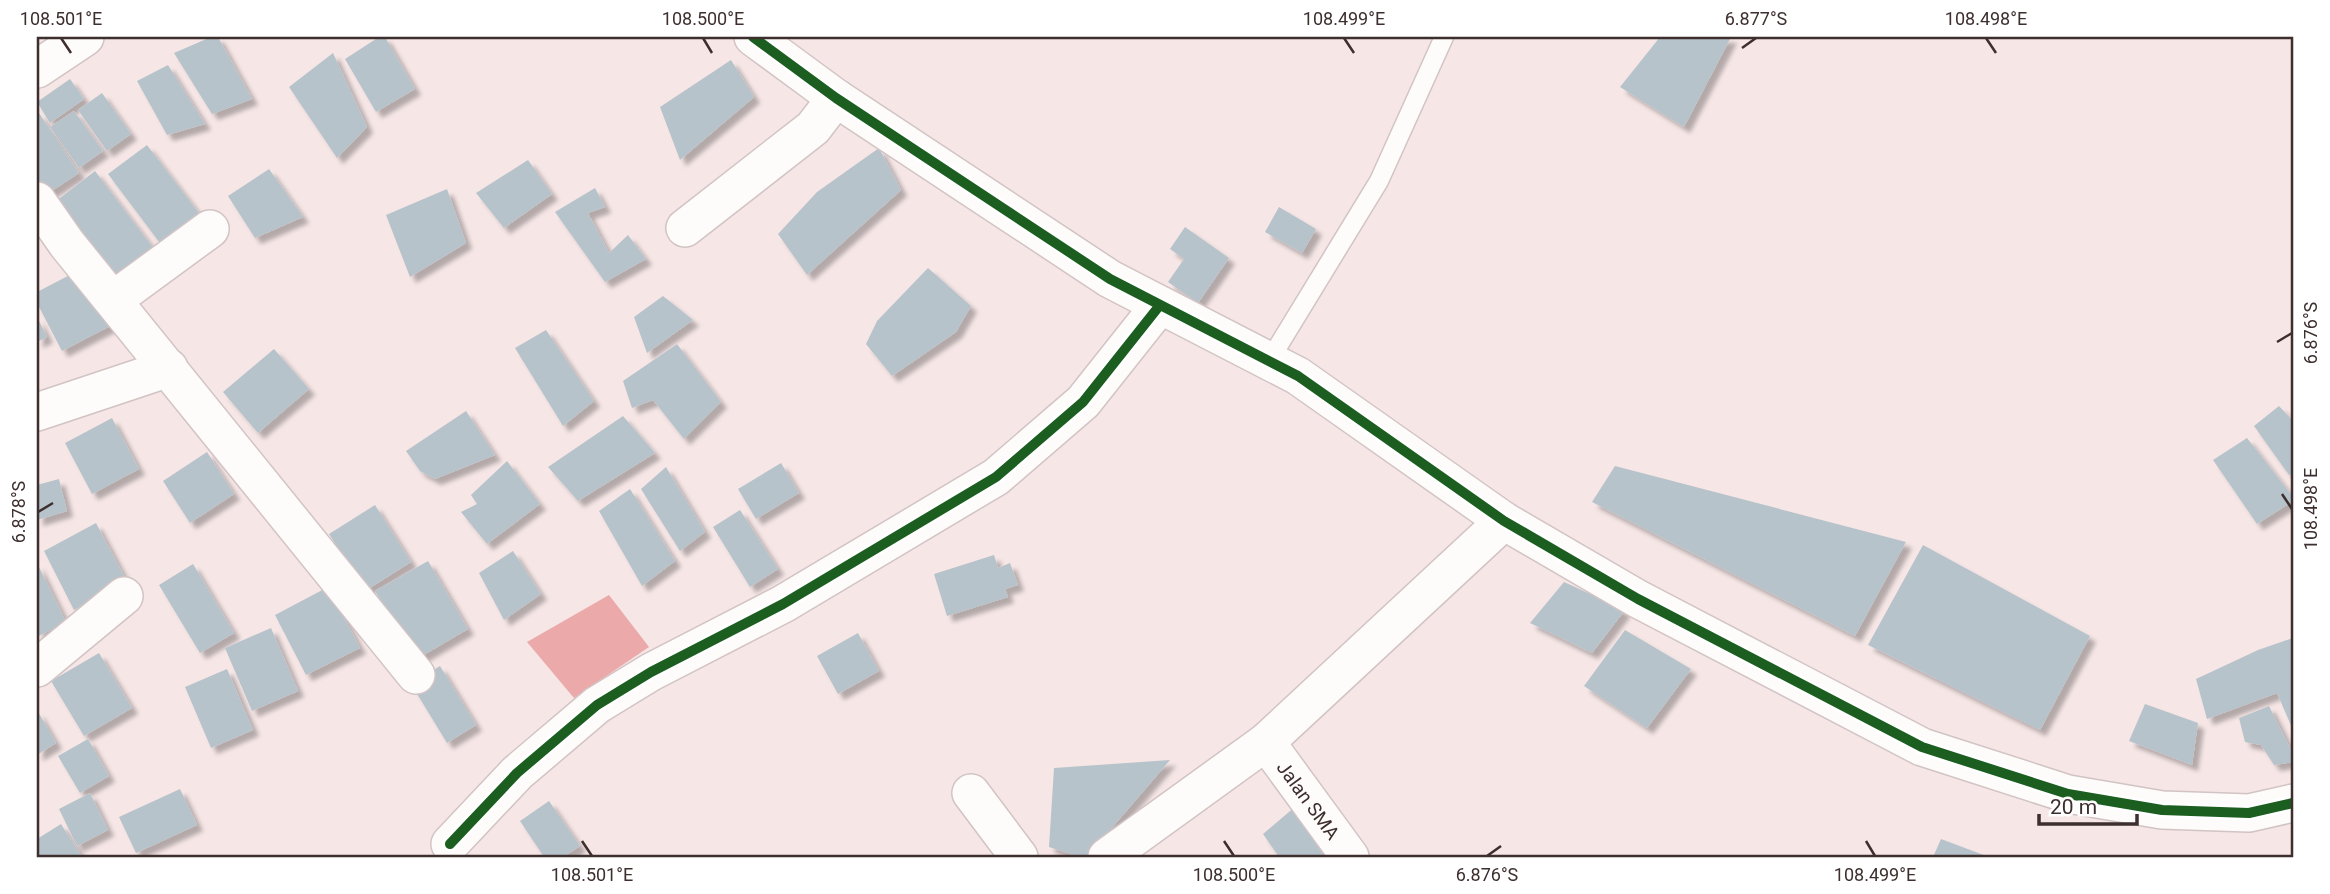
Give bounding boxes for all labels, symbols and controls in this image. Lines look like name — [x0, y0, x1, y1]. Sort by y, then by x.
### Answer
text: 108.501°E — [20, 8, 102, 29]
text: 108.500°E — [662, 8, 744, 29]
text: 108.499°E — [1303, 8, 1385, 29]
text: 6.877°S — [1725, 8, 1788, 29]
text: 108.498°E — [1945, 8, 2027, 29]
text: 6.876°S — [2300, 301, 2321, 364]
text: 108.498°E — [2300, 468, 2321, 550]
text: 6.878°S — [8, 480, 29, 543]
street label: Jalan SMA — [1272, 757, 1345, 845]
scale bar — [2039, 782, 2138, 826]
text: 20 m — [2050, 795, 2097, 819]
text: 108.501°E — [551, 864, 633, 885]
text: 108.500°E — [1193, 864, 1275, 885]
text: 6.876°S — [1456, 864, 1519, 885]
text: 108.499°E — [1834, 864, 1916, 885]

